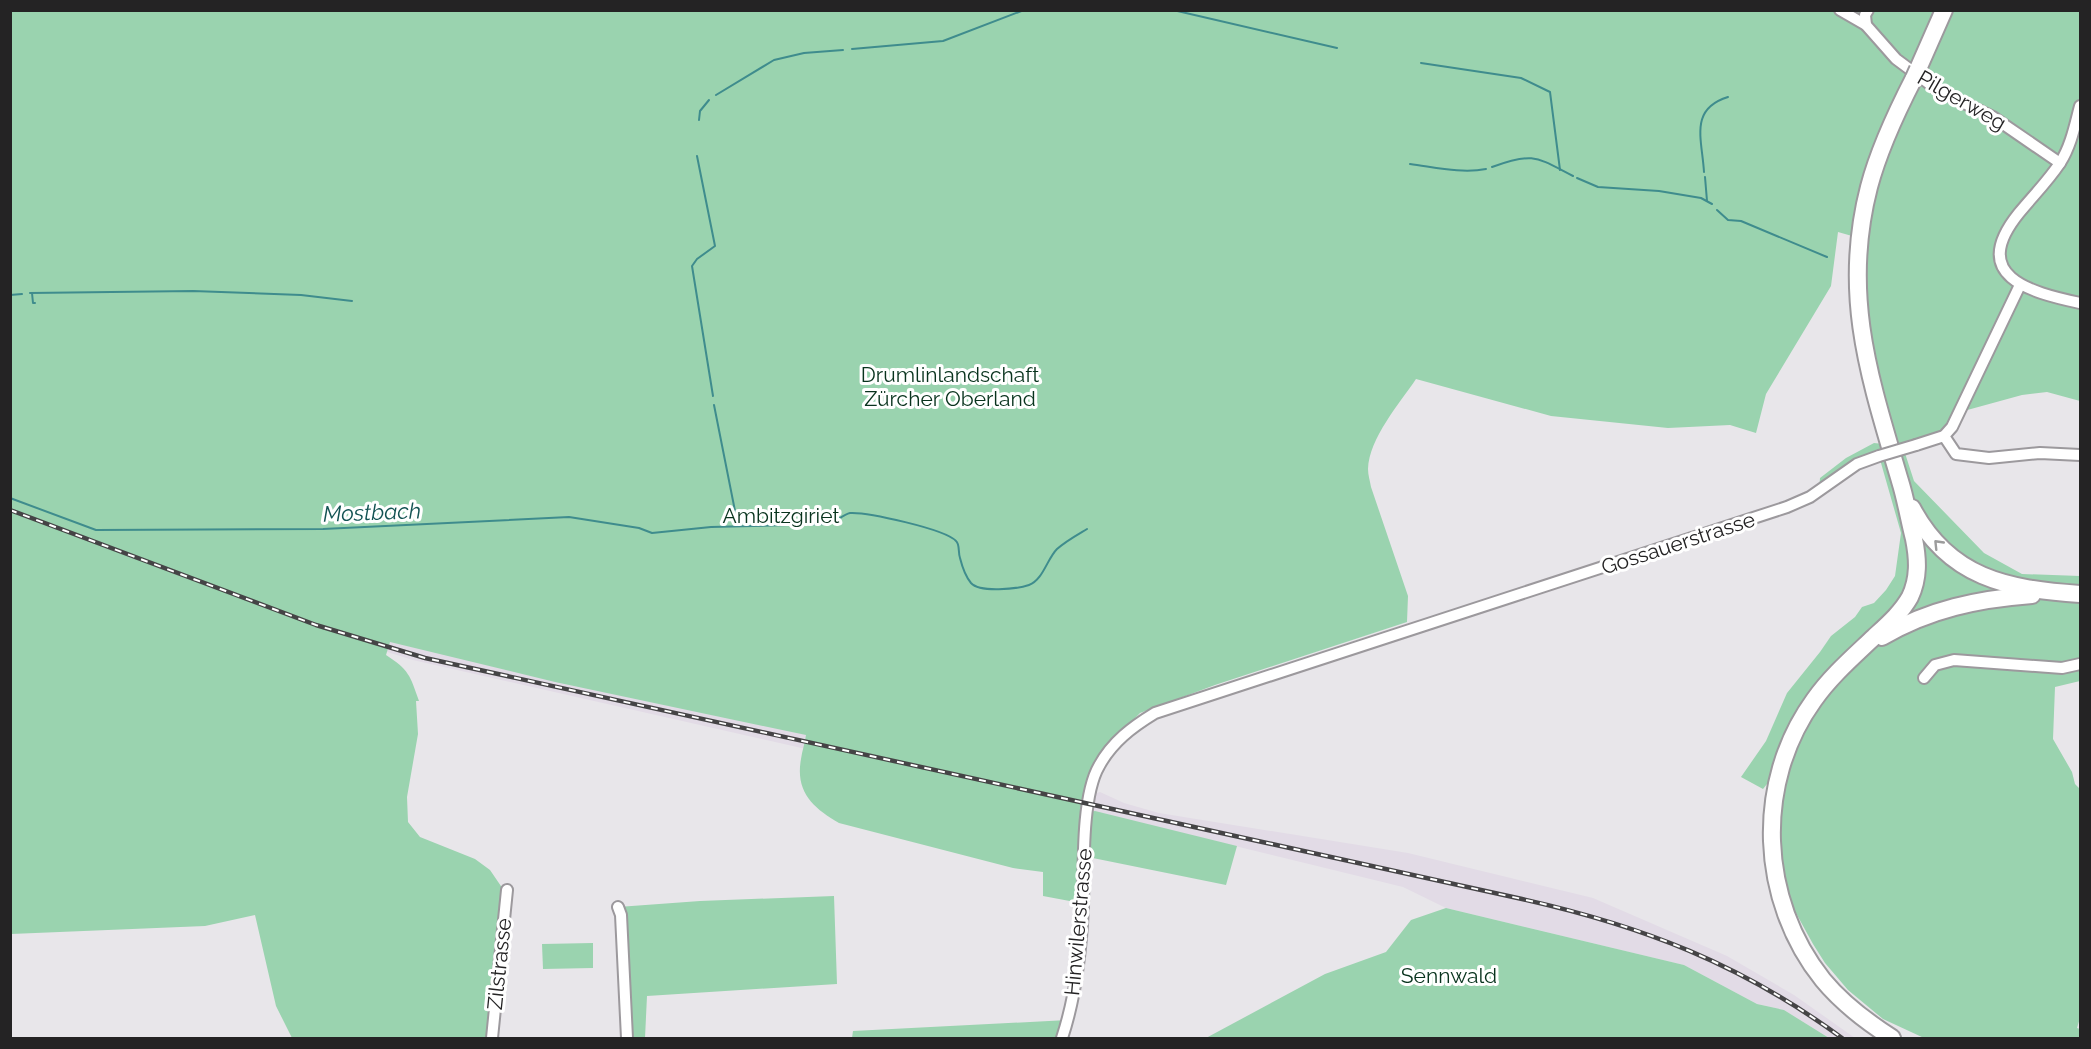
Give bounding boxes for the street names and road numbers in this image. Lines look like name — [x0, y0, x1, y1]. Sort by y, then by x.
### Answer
street label: Pilgerweg — [1913, 65, 2011, 135]
street label: Gossauerstrasse — [1598, 506, 1758, 580]
street label: Hinwilerstrasse — [1059, 847, 1097, 997]
street label: Zilstrasse — [482, 917, 516, 1011]

